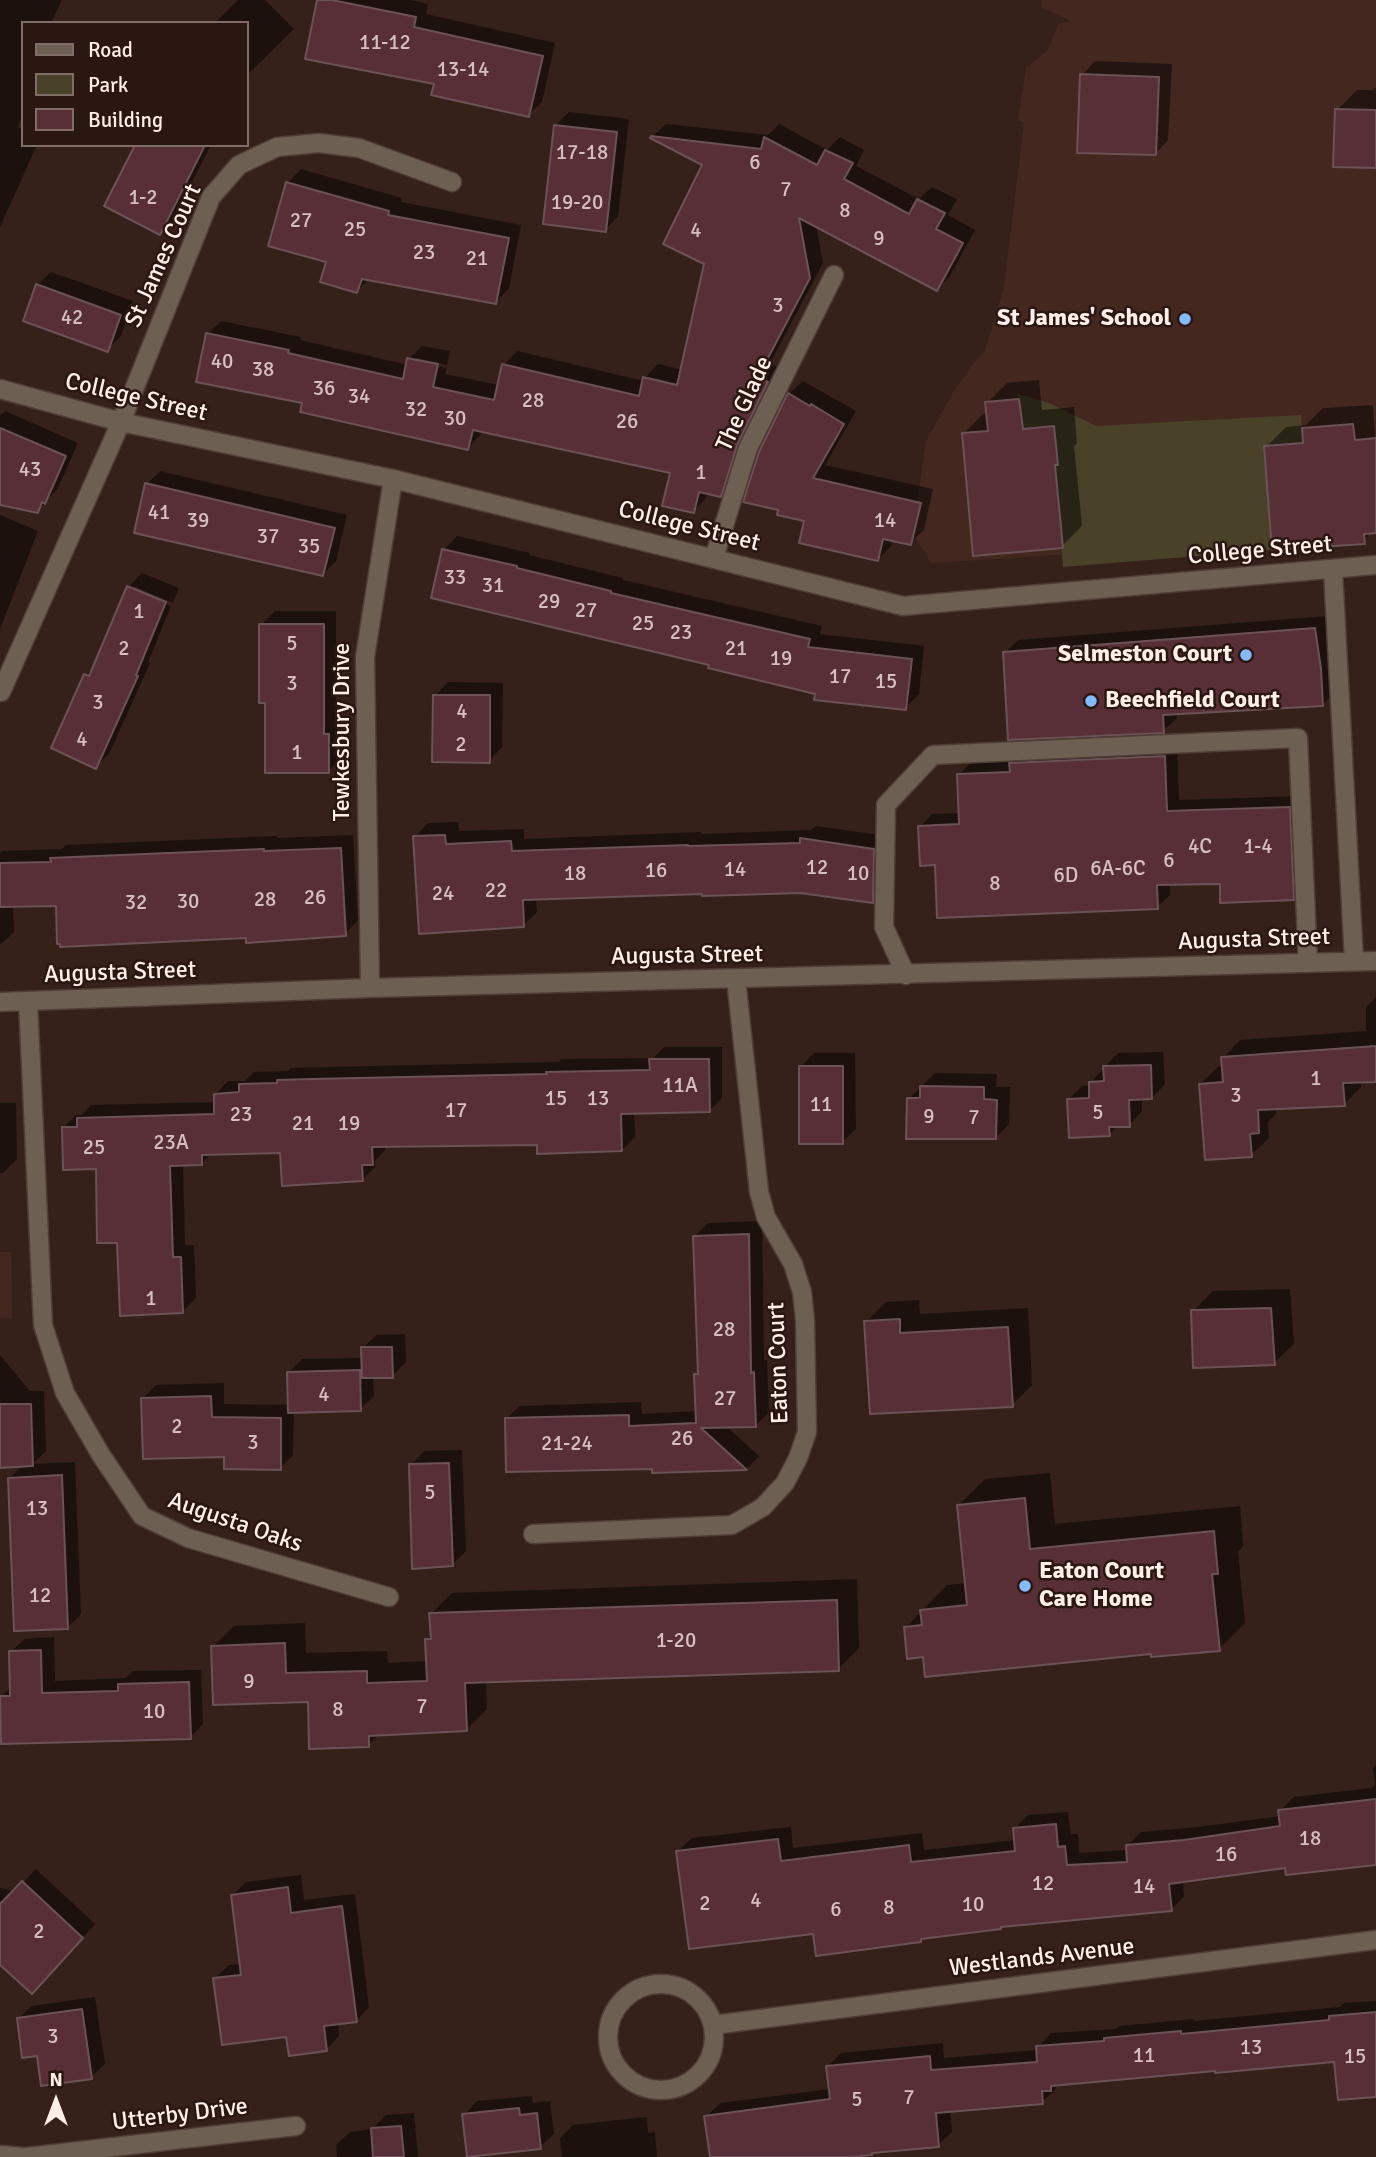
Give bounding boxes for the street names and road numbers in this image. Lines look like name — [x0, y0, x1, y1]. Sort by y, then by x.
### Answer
street label: St James Court — [120, 180, 208, 332]
street label: The Glade — [711, 352, 779, 456]
street label: College Street — [62, 368, 210, 428]
street label: College Street — [615, 496, 763, 558]
street label: College Street — [1187, 530, 1333, 572]
street label: Tewkesbury Drive — [329, 643, 357, 821]
street label: Augusta Street — [1177, 923, 1331, 957]
street label: Augusta Street — [611, 940, 763, 972]
street label: Augusta Street — [43, 956, 197, 990]
street label: Eaton Court — [762, 1302, 796, 1424]
street label: Augusta Oaks — [164, 1487, 306, 1559]
street label: Westlands Avenue — [948, 1932, 1136, 1984]
street label: Utterby Drive — [111, 2092, 249, 2138]

